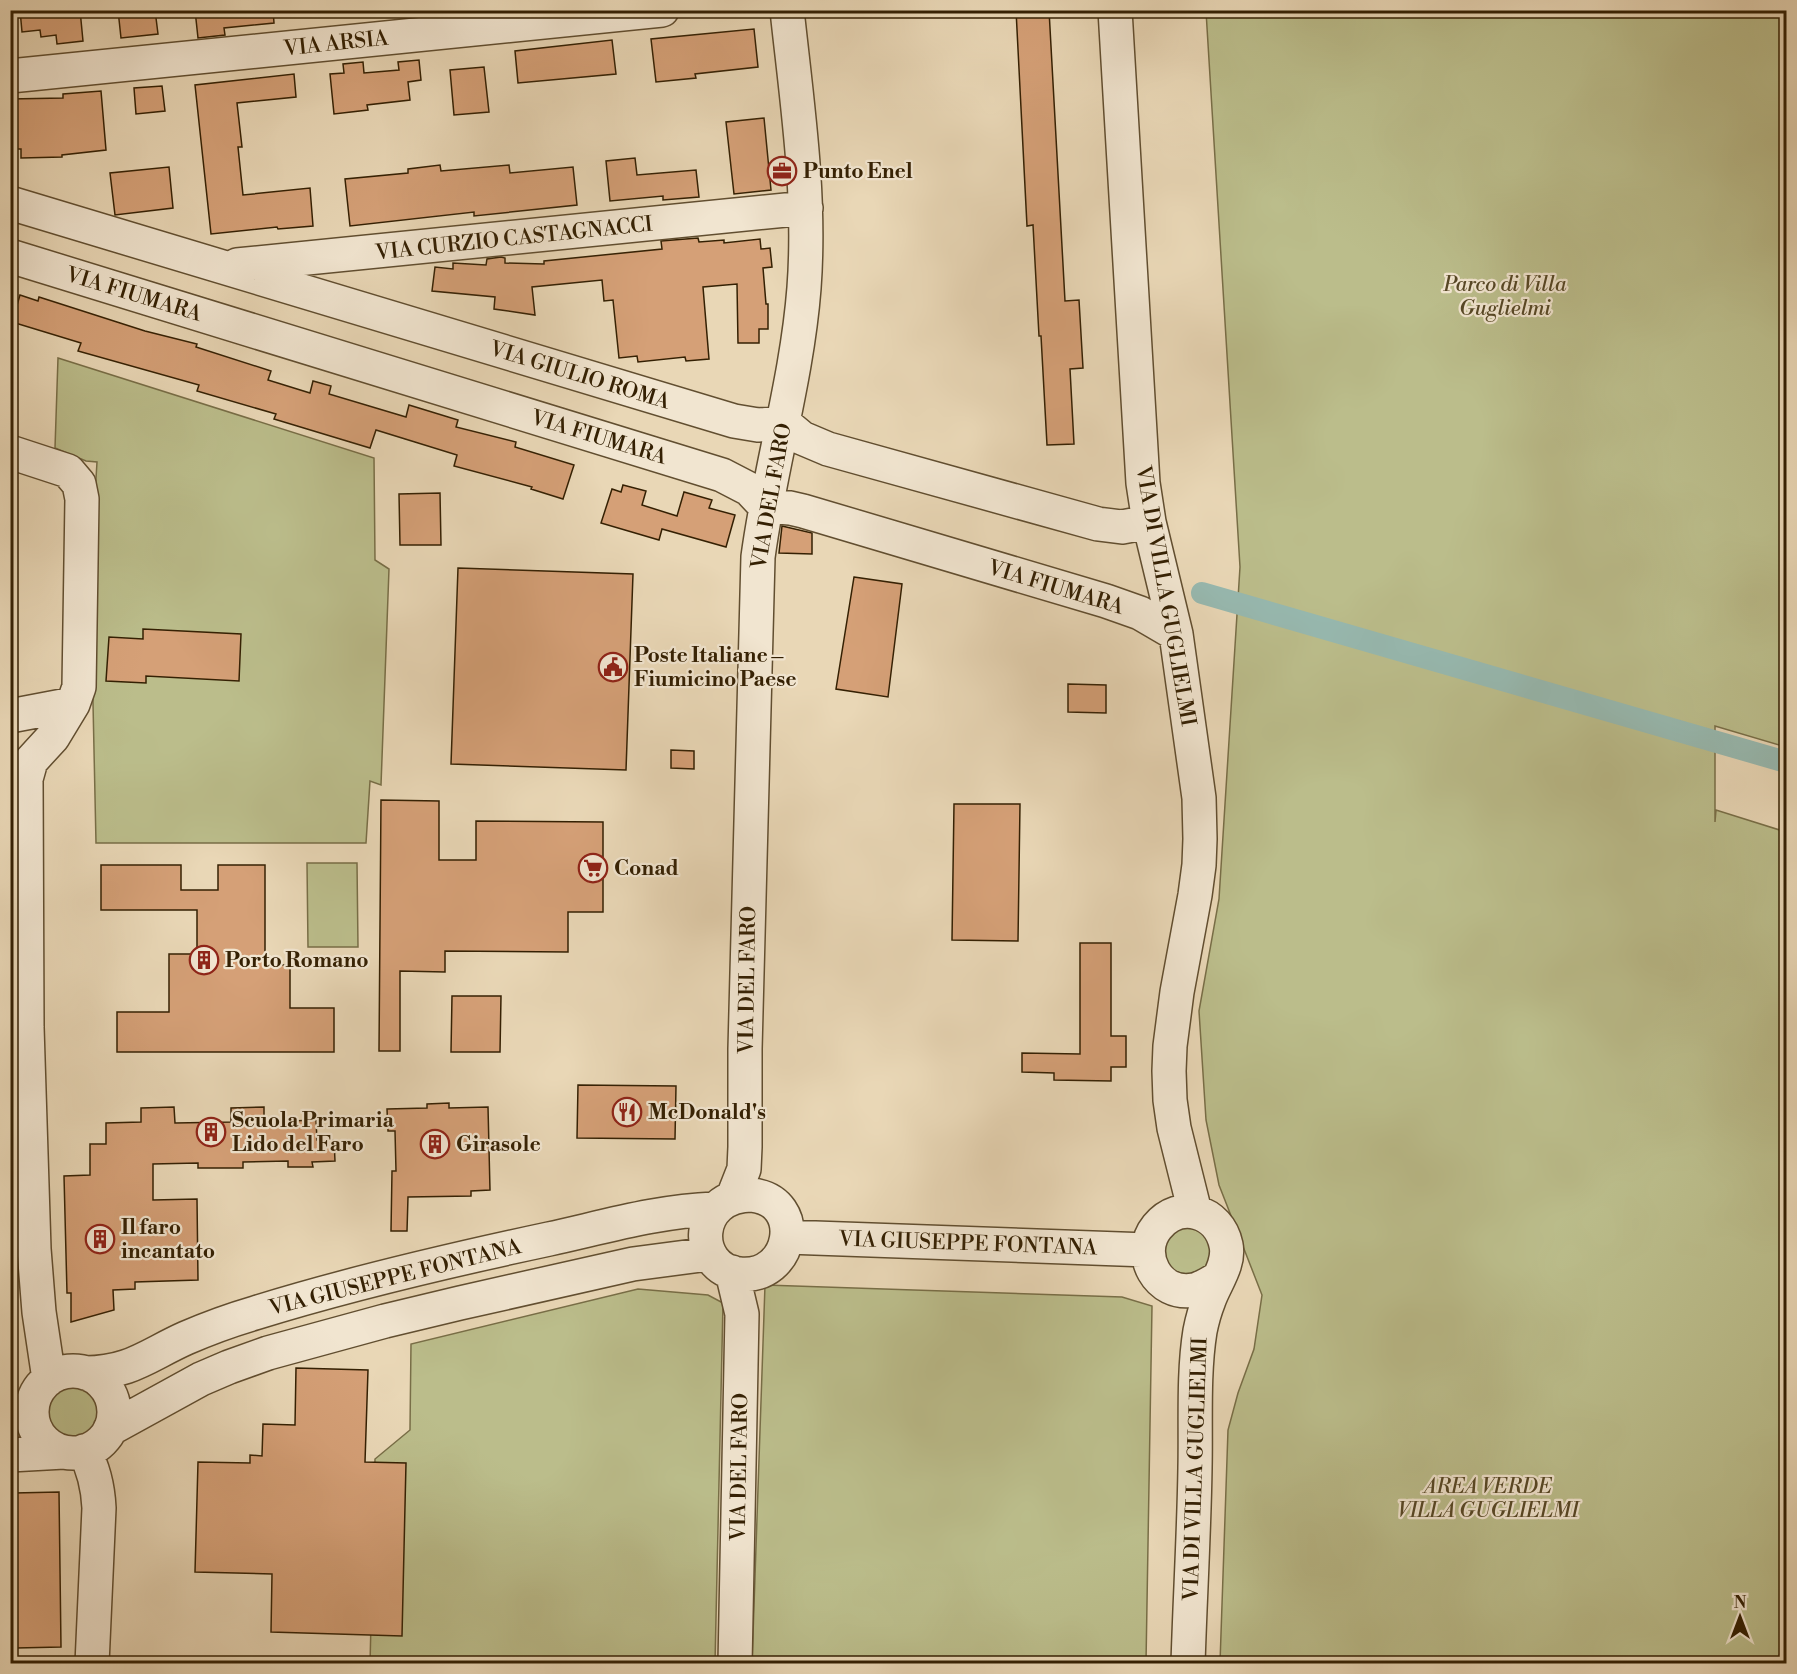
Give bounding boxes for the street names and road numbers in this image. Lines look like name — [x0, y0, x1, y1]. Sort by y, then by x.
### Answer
street label: VIA ARSIA — [282, 26, 390, 63]
street label: VIA CURZIO CASTAGNACCI — [373, 212, 654, 267]
street label: VIA FIUMARA — [62, 262, 205, 328]
street label: VIA GIULIO ROMA — [486, 336, 673, 416]
street label: VIA FIUMARA — [527, 405, 670, 471]
street label: VIA DEL FARO — [746, 421, 798, 572]
street label: VIA DI VILLA GUGLIELMI — [1129, 463, 1201, 728]
street label: VIA FIUMARA — [984, 555, 1127, 621]
street label: VIA DEL FARO — [734, 906, 762, 1055]
street label: VIA GIUSEPPE FONTANA — [837, 1226, 1098, 1262]
street label: VIA GIUSEPPE FONTANA — [266, 1234, 524, 1322]
street label: VIA DI VILLA GUGLIELMI — [1178, 1337, 1214, 1602]
street label: VIA DEL FARO — [726, 1393, 754, 1542]

